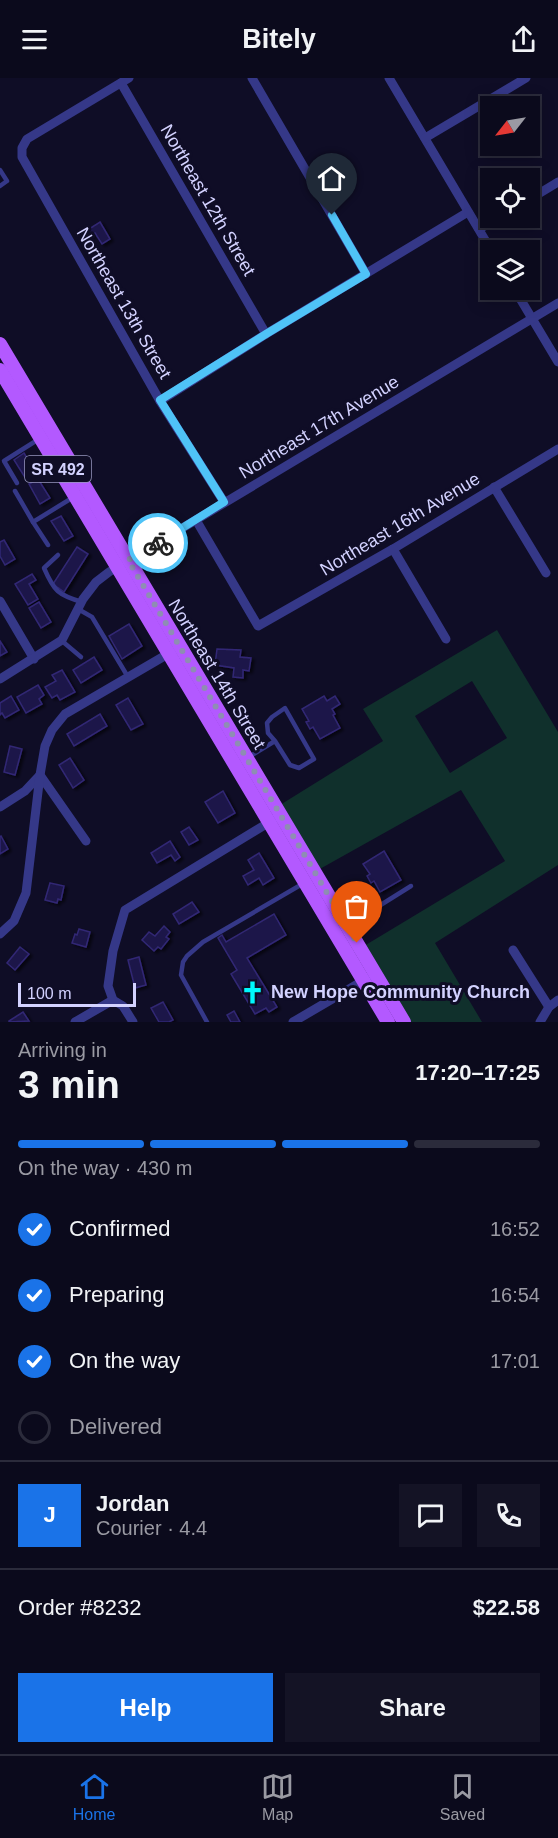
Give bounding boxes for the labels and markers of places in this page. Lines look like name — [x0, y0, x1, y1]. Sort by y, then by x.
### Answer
pin — [306, 153, 357, 215]
pin — [331, 881, 382, 943]
church icon: New Hope Community Church — [240, 979, 266, 1005]
place label: New Hope Community Church — [271, 982, 530, 1002]

